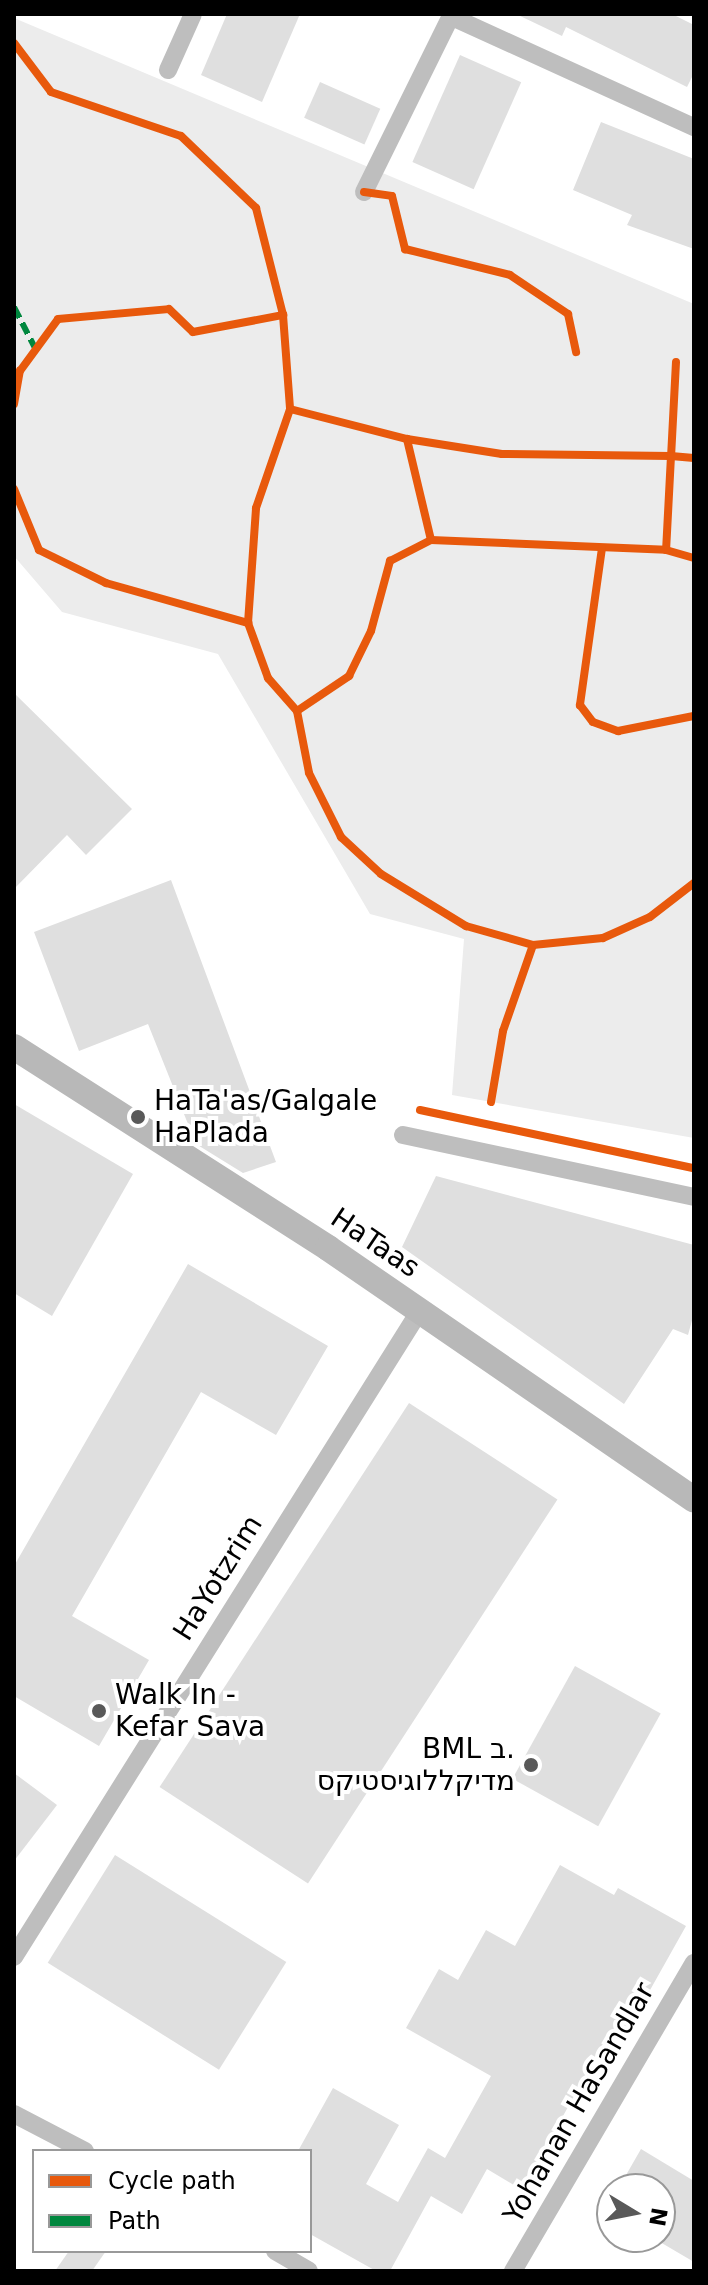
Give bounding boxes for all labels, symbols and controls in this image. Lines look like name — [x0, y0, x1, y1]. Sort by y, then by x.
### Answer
place label: HaTa'as/Galgale HaPlada — [154, 1084, 377, 1150]
marker: HaTa'as/Galgale HaPlada — [129, 1108, 147, 1126]
street label: HaTaas — [324, 1201, 426, 1285]
street label: HaYotzrim — [166, 1509, 270, 1647]
place label: Walk In - Kefar Sava — [115, 1678, 265, 1744]
marker: Walk In - Kefar Sava — [90, 1702, 108, 1720]
place label: BML ב. מדיקללוגיסטיקס — [317, 1732, 515, 1798]
marker: BML ב. מדיקללוגיסטיקס — [522, 1756, 540, 1774]
street label: Yohanan HaSandlar — [496, 1977, 662, 2229]
legend — [32, 2149, 312, 2253]
text: Cycle path — [108, 2167, 236, 2195]
north arrow — [596, 2173, 676, 2253]
text: N — [644, 2206, 672, 2228]
text: Path — [108, 2207, 161, 2235]

